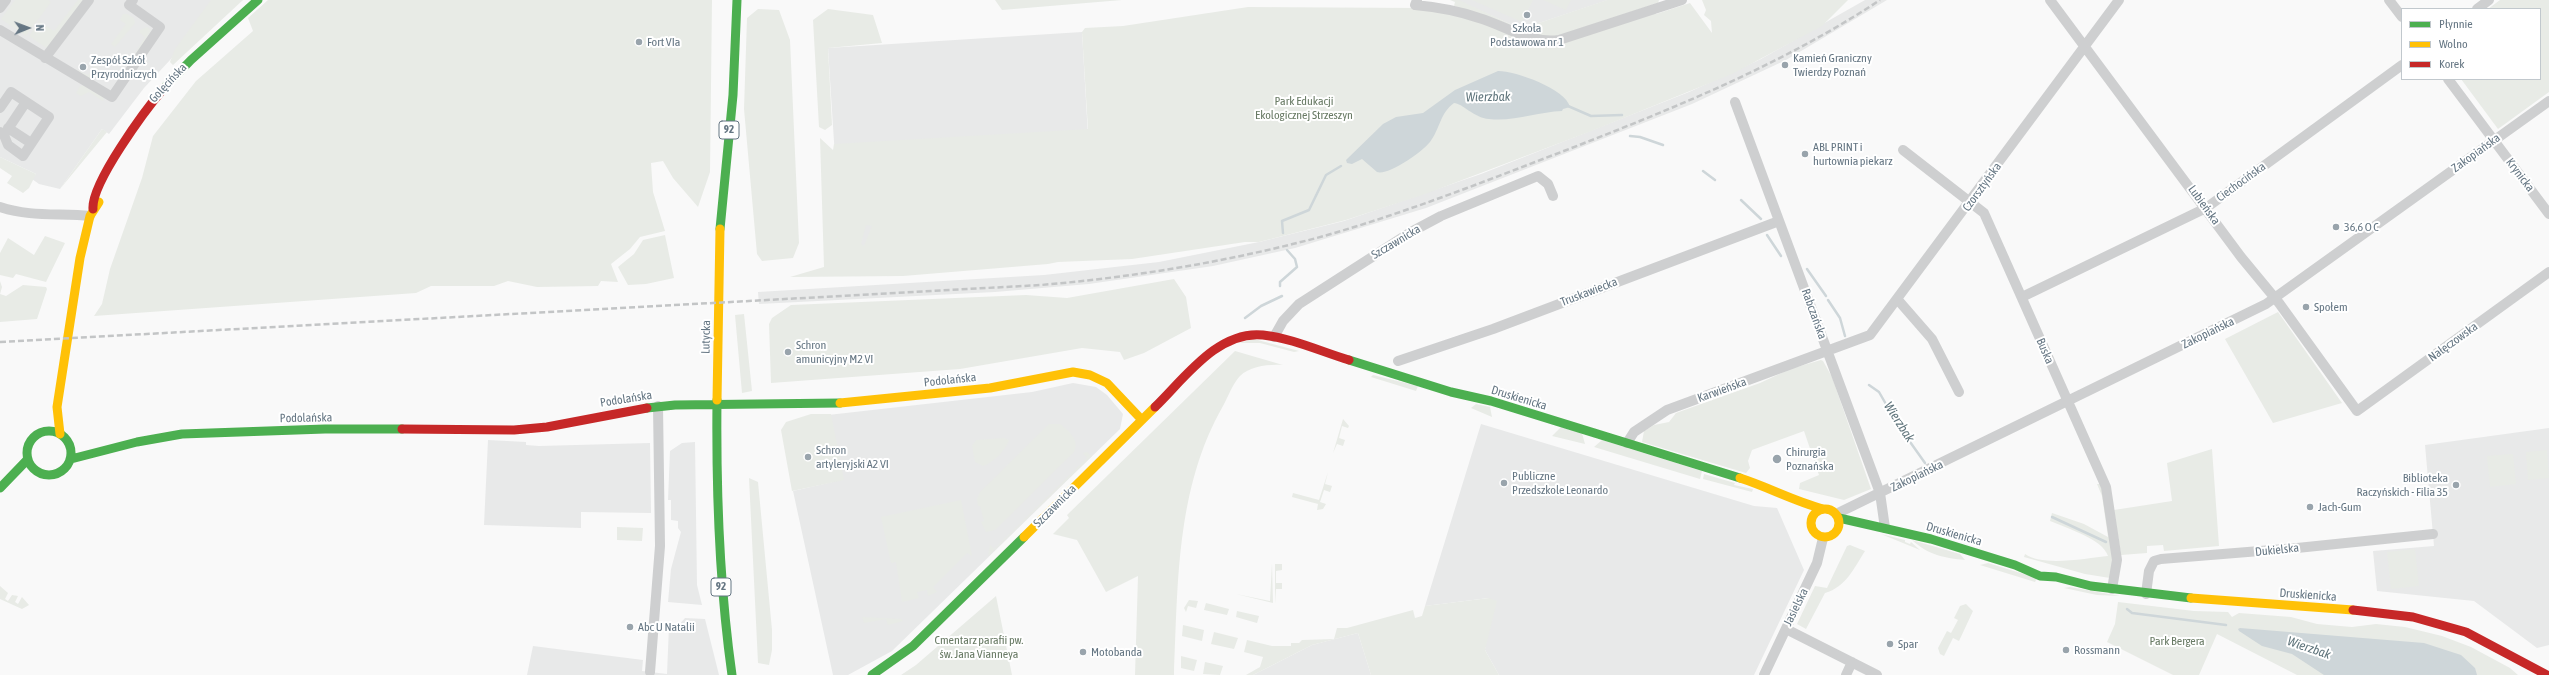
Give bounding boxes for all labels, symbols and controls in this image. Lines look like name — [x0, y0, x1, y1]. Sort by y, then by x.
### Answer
north arrow — [8, 8, 48, 48]
legend — [2401, 8, 2541, 80]
marker: Szkoła Podstawowa nr 1 — [1522, 10, 1532, 20]
text: Płynnie — [2439, 17, 2473, 31]
place label: Szkoła Podstawowa nr 1 — [1490, 21, 1564, 49]
text: N — [34, 24, 46, 31]
place label: Fort VIa — [647, 35, 680, 49]
marker: Fort VIa — [634, 37, 644, 47]
text: Wolno — [2439, 37, 2468, 51]
place label: Kamień Graniczny Twierdzy Poznań — [1793, 51, 1872, 79]
place label: Zespół Szkół Przyrodniczych — [91, 53, 157, 81]
text: Korek — [2439, 57, 2465, 71]
street label: Golęcińska — [146, 60, 190, 106]
marker: Kamień Graniczny Twierdzy Poznań — [1780, 60, 1790, 70]
marker: Zespół Szkół Przyrodniczych — [78, 62, 88, 72]
water label: Wierzbak — [1465, 89, 1511, 105]
park label: Park Edukacji Ekologicznej Strzeszyn — [1255, 94, 1353, 122]
road number: 92 — [719, 121, 739, 139]
street label: Zakopiańska — [2449, 131, 2503, 175]
place label: ABL PRINT i hurtownia piekarz — [1813, 140, 1892, 168]
marker: ABL PRINT i hurtownia piekarz — [1800, 149, 1810, 159]
street label: Krynicka — [2503, 155, 2537, 195]
street label: Ciechocińska — [2213, 159, 2269, 205]
street label: Czorsztyńska — [1960, 160, 2004, 214]
street label: Lubieńska — [2185, 182, 2223, 228]
place label: 36,6 O C — [2344, 220, 2379, 234]
street label: Szczawnicka — [1369, 222, 1423, 262]
marker: 36,6 O C — [2331, 222, 2341, 232]
street label: Truskawiecka — [1559, 275, 1619, 309]
street label: Rabczańska — [1798, 287, 1830, 341]
place label: Społem — [2314, 300, 2348, 314]
marker: Społem — [2301, 302, 2311, 312]
street label: Zakopiańska — [2179, 314, 2237, 352]
street label: Nałęczowska — [2425, 319, 2481, 365]
street label: Lutycka — [699, 320, 713, 354]
street label: Buska — [2033, 336, 2057, 366]
place label: Schron amunicyjny M2 VI — [796, 338, 873, 366]
marker: Schron amunicyjny M2 VI — [783, 347, 793, 357]
street label: Podolańska — [923, 370, 977, 390]
street label: Karwieńska — [1696, 375, 1748, 405]
street label: Druskienicka — [1489, 383, 1549, 413]
street label: Podolańska — [599, 388, 653, 410]
water label: Wierzbak — [1880, 399, 1918, 445]
street label: Podolańska — [280, 410, 332, 426]
place label: Schron artyleryjski A2 VI — [816, 443, 889, 471]
place label: Chirurgia Poznańska — [1786, 445, 1834, 473]
marker: Schron artyleryjski A2 VI — [803, 452, 813, 462]
marker: Chirurgia Poznańska — [1771, 453, 1783, 465]
street label: Zakopiańska — [1888, 457, 1946, 495]
place label: Publiczne Przedszkole Leonardo — [1512, 469, 1608, 497]
place label: Biblioteka Raczyńskich - Filia 35 — [2356, 471, 2448, 499]
marker: Publiczne Przedszkole Leonardo — [1499, 478, 1509, 488]
marker: Biblioteka Raczyńskich - Filia 35 — [2451, 480, 2461, 490]
street label: Szczawnicka — [1031, 482, 1079, 530]
place label: Jach-Gum — [2318, 500, 2361, 514]
marker: Jach-Gum — [2305, 502, 2315, 512]
street label: Druskienicka — [1924, 519, 1984, 549]
street label: Dukielska — [2254, 541, 2300, 559]
road number: 92 — [711, 578, 731, 596]
street label: Jasielska — [1781, 586, 1811, 628]
street label: Druskienicka — [2279, 586, 2337, 604]
place label: Abc U Natalii — [638, 620, 695, 634]
marker: Abc U Natalii — [625, 622, 635, 632]
park label: Cmentarz parafii pw. św. Jana Vianneya — [935, 633, 1023, 661]
water label: Wierzbak — [2285, 633, 2333, 663]
park label: Park Bergera — [2149, 634, 2205, 648]
place label: Spar — [1898, 637, 1918, 651]
marker: Spar — [1885, 639, 1895, 649]
place label: Rossmann — [2074, 643, 2120, 657]
place label: Motobanda — [1091, 645, 1142, 659]
marker: Rossmann — [2061, 645, 2071, 655]
marker: Motobanda — [1078, 647, 1088, 657]

